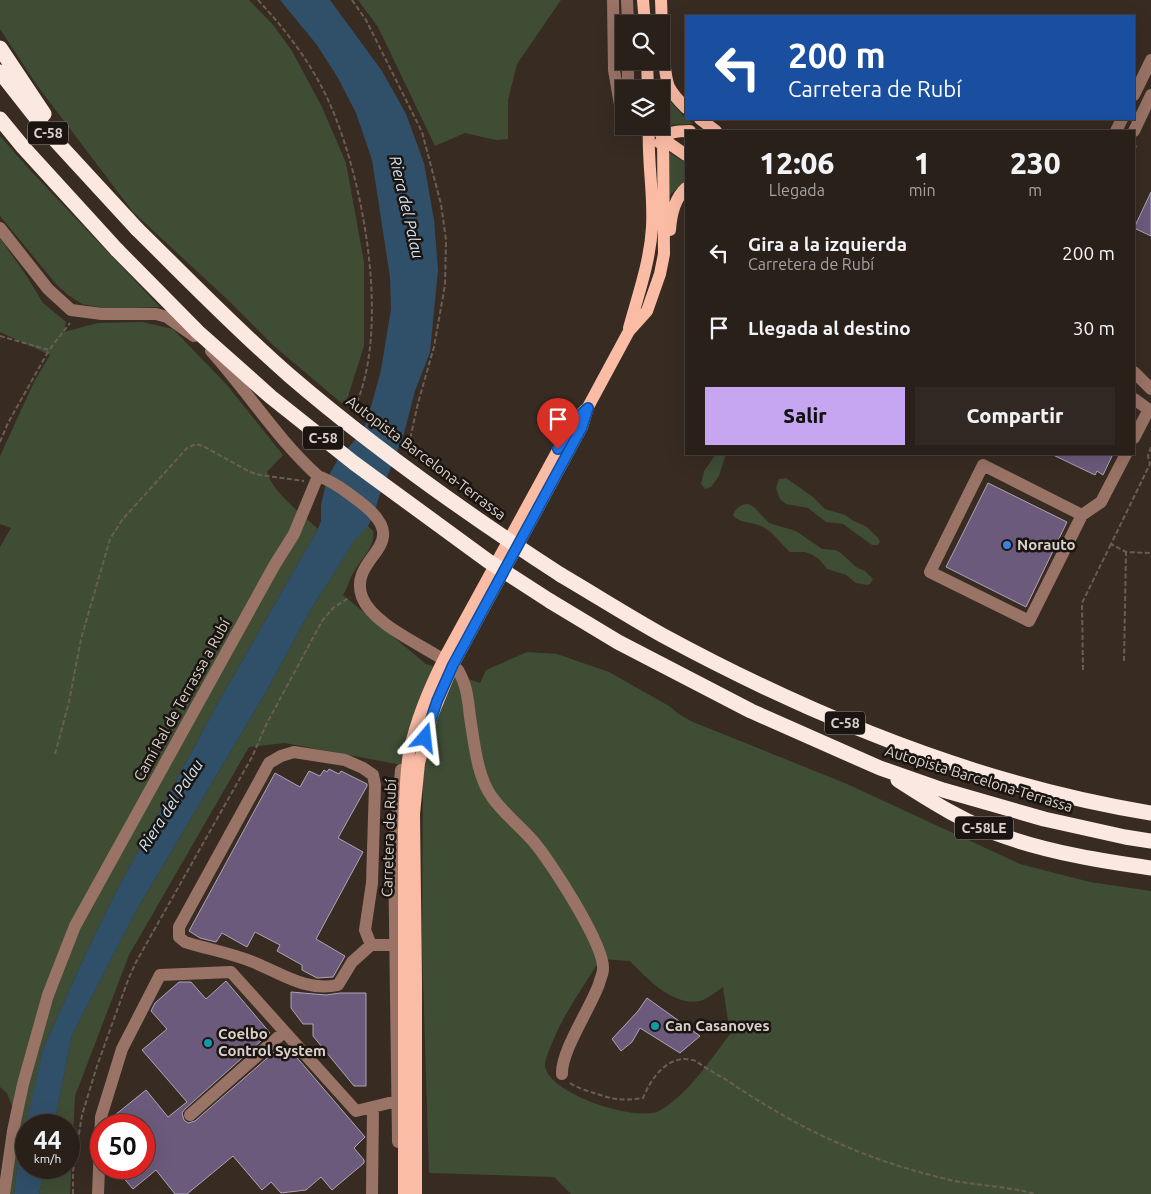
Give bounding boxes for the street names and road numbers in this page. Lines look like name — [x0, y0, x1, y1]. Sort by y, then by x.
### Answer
road number: C-58 — [28, 122, 68, 144]
street label: Autopista Barcelona-Terrassa — [343, 392, 509, 523]
road number: C-58 — [303, 426, 343, 449]
street label: Camí Ral de Terrassa a Rubí — [130, 616, 233, 784]
road number: C-58 — [825, 711, 865, 734]
street label: Autopista Barcelona-Terrassa — [883, 742, 1075, 815]
street label: Carretera de Rubí — [378, 778, 399, 897]
road number: C-58LE — [955, 816, 1013, 840]

